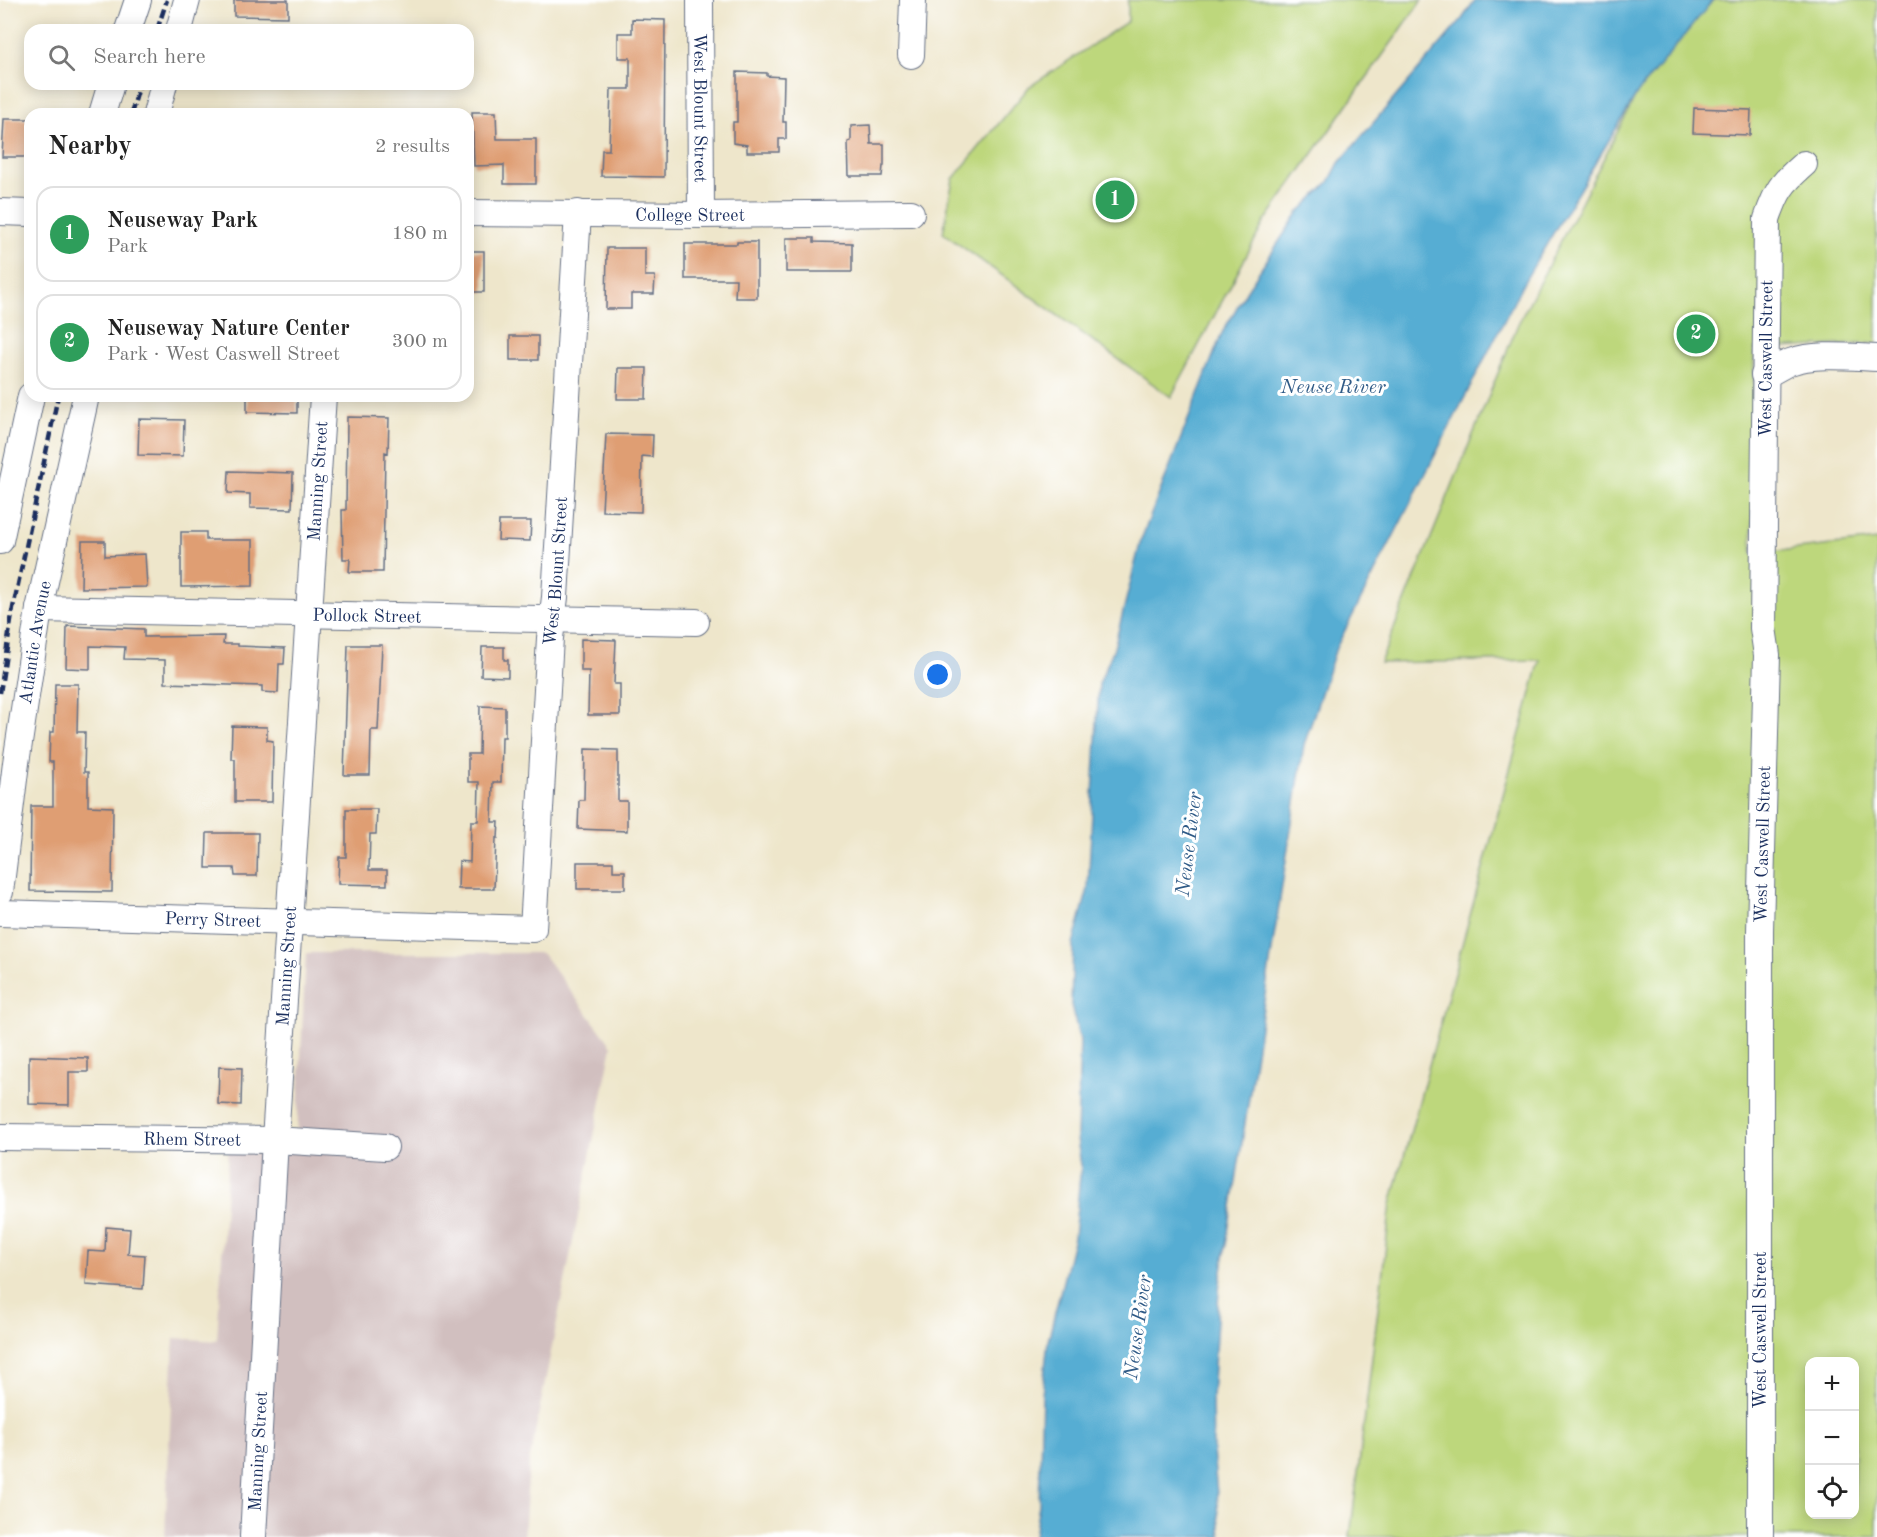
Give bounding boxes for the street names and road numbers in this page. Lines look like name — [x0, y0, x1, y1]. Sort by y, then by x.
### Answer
street label: West Blount Street — [690, 33, 709, 183]
street label: College Street — [635, 206, 745, 225]
street label: West Caswell Street — [1757, 279, 1776, 437]
street label: Manning Street — [306, 420, 331, 542]
street label: West Blount Street — [541, 496, 571, 647]
street label: Atlantic Avenue — [17, 579, 55, 706]
street label: Pollock Street — [312, 606, 422, 627]
street label: West Caswell Street — [1752, 765, 1774, 923]
street label: Manning Street — [274, 905, 300, 1027]
street label: Perry Street — [164, 910, 261, 931]
street label: Rhem Street — [143, 1131, 241, 1150]
street label: West Caswell Street — [1752, 1251, 1770, 1409]
street label: Manning Street — [246, 1390, 271, 1512]

